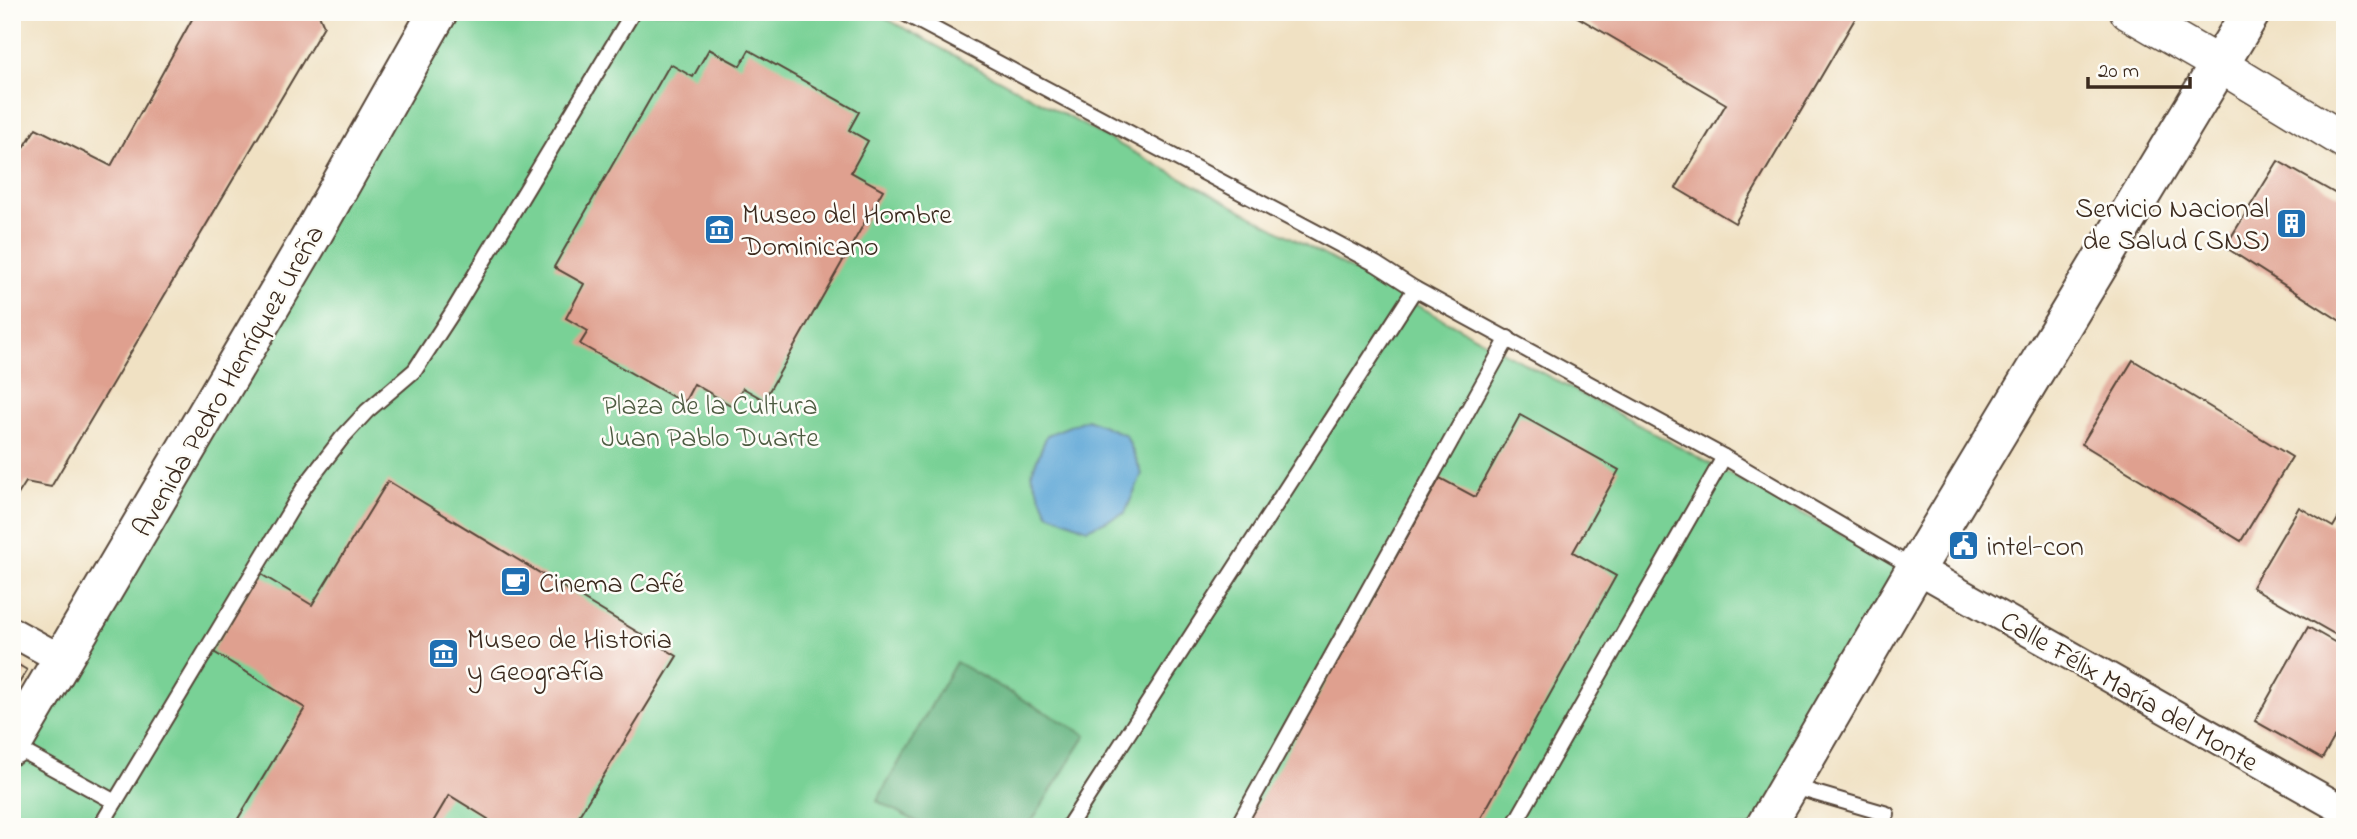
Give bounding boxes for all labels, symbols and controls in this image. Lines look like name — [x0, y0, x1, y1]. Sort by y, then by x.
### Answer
scale bar — [2088, 46, 2189, 90]
text: 20 m — [2098, 57, 2139, 87]
place label: Servicio Nacional de Salud (SNS) — [2075, 190, 2269, 263]
place label: Museo del Hombre Dominicano — [741, 196, 952, 269]
building icon: Servicio Nacional de Salud (SNS) — [2275, 206, 2309, 240]
museum icon: Museo del Hombre Dominicano — [702, 212, 736, 246]
street label: Avenida Pedro Henríquez Ureña — [124, 218, 336, 545]
park label: Plaza de la Cultura Juan Pablo Duarte — [601, 387, 819, 460]
public building icon: intel-con — [1947, 528, 1981, 562]
place label: intel-con — [1987, 528, 2084, 569]
cafe icon: Cinema Café — [499, 565, 533, 599]
place label: Cinema Café — [539, 565, 684, 606]
street label: Calle Félix María del Monte — [1991, 602, 2265, 784]
place label: Museo de Historia y Geografía — [467, 621, 672, 694]
museum icon: Museo de Historia y Geografía — [427, 637, 461, 671]

